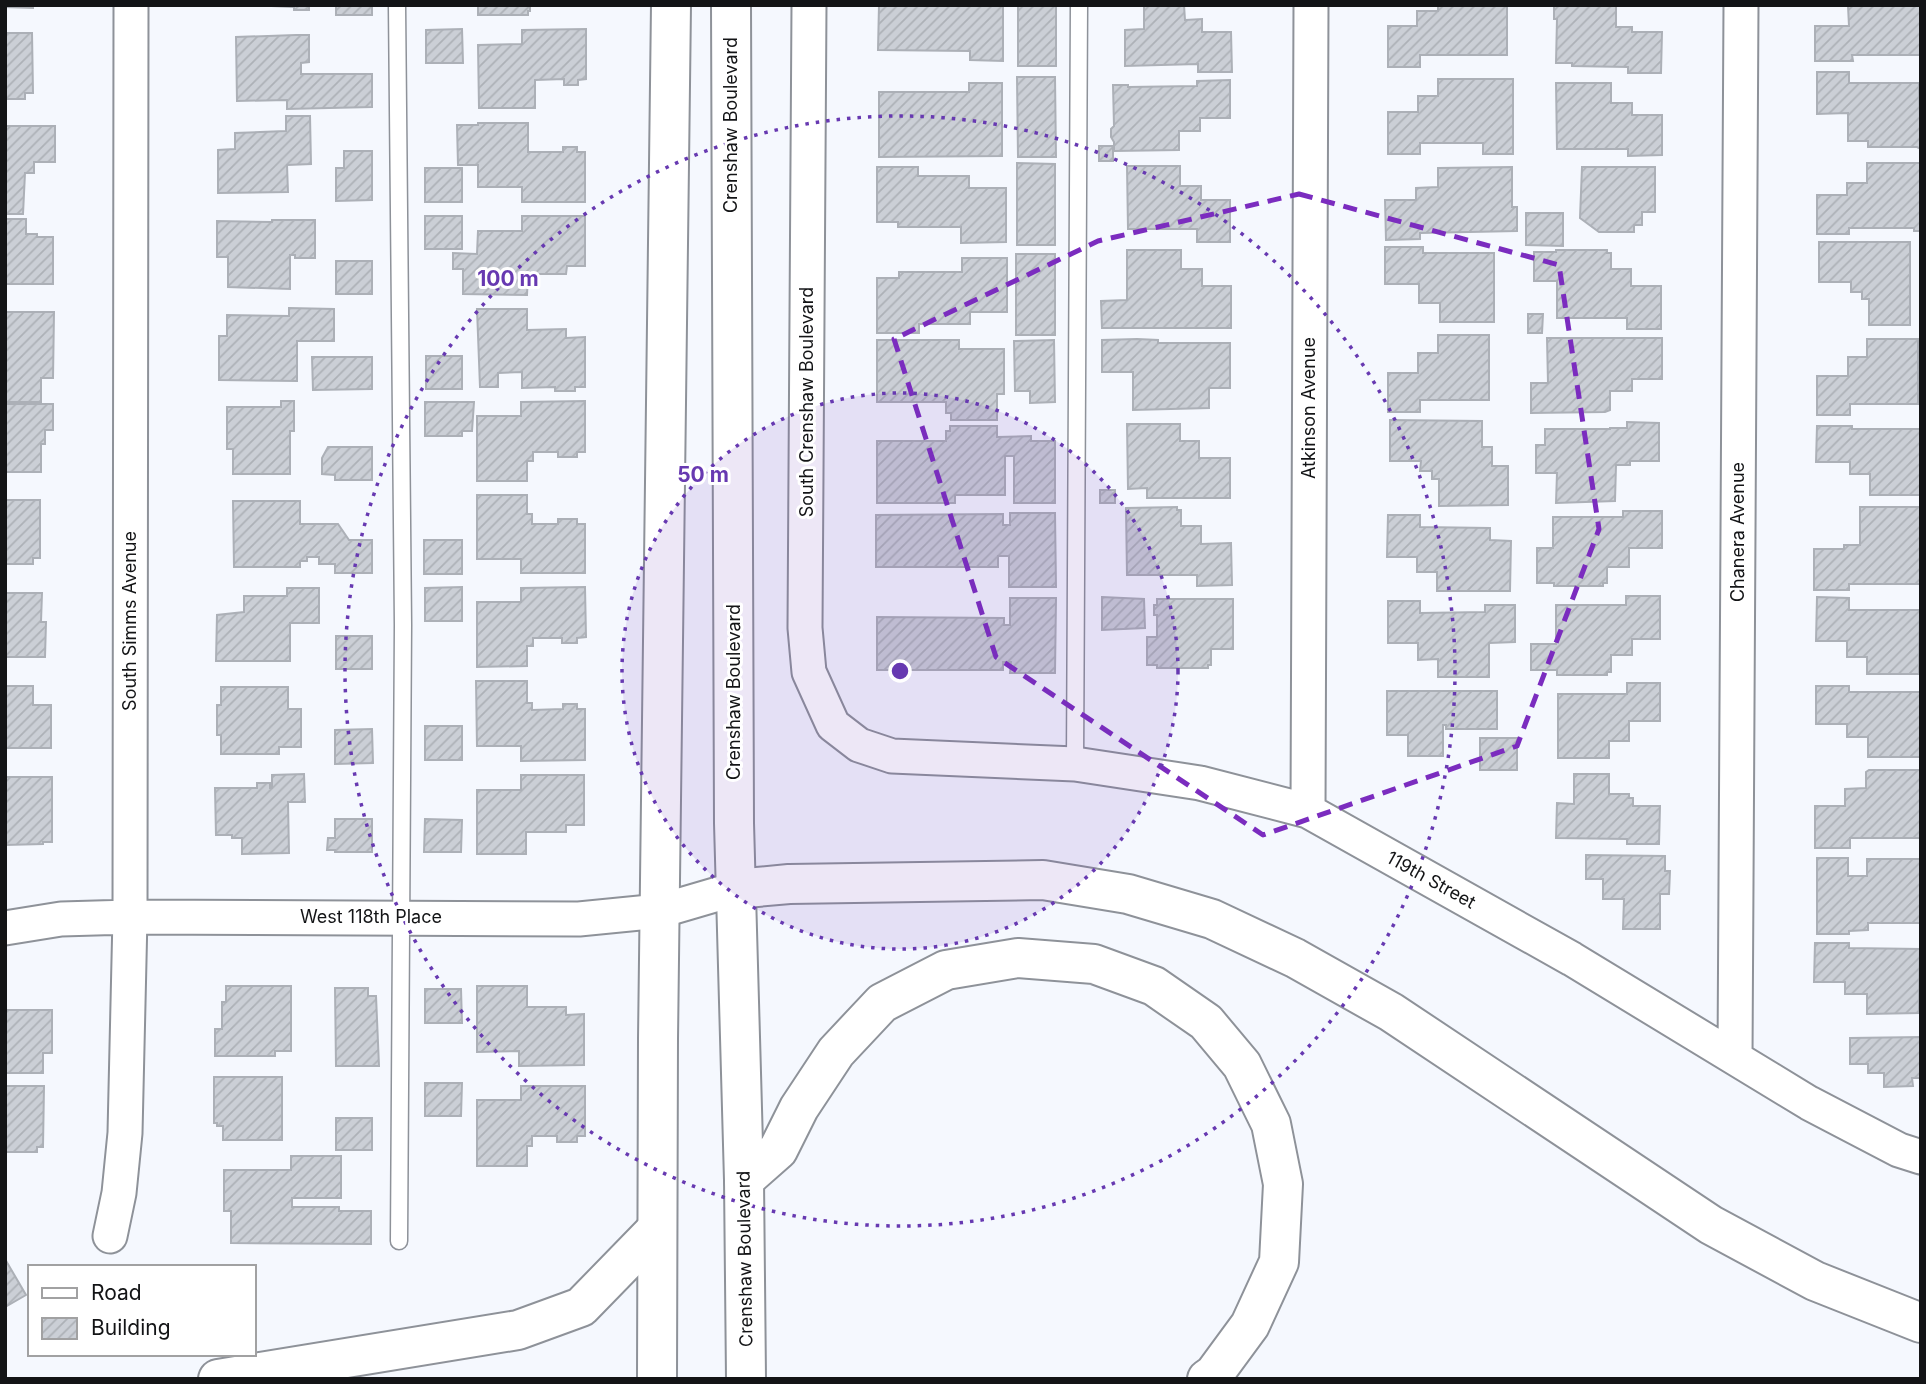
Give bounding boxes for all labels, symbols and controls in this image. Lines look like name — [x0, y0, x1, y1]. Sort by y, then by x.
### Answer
street label: Crenshaw Boulevard — [720, 37, 741, 213]
text: 100 m — [477, 266, 539, 291]
street label: South Crenshaw Boulevard — [796, 287, 817, 517]
street label: Atkinson Avenue — [1298, 337, 1319, 479]
text: 50 m — [677, 462, 729, 487]
street label: Chanera Avenue — [1727, 462, 1748, 602]
street label: South Simms Avenue — [119, 531, 140, 711]
street label: Crenshaw Boulevard — [723, 604, 744, 780]
centre of rings — [888, 659, 912, 683]
street label: 119th Street — [1383, 847, 1479, 913]
street label: West 118th Place — [300, 906, 442, 927]
street label: Crenshaw Boulevard — [732, 1171, 757, 1347]
legend — [28, 1265, 256, 1356]
text: Road — [91, 1280, 142, 1305]
text: Building — [91, 1315, 171, 1340]

